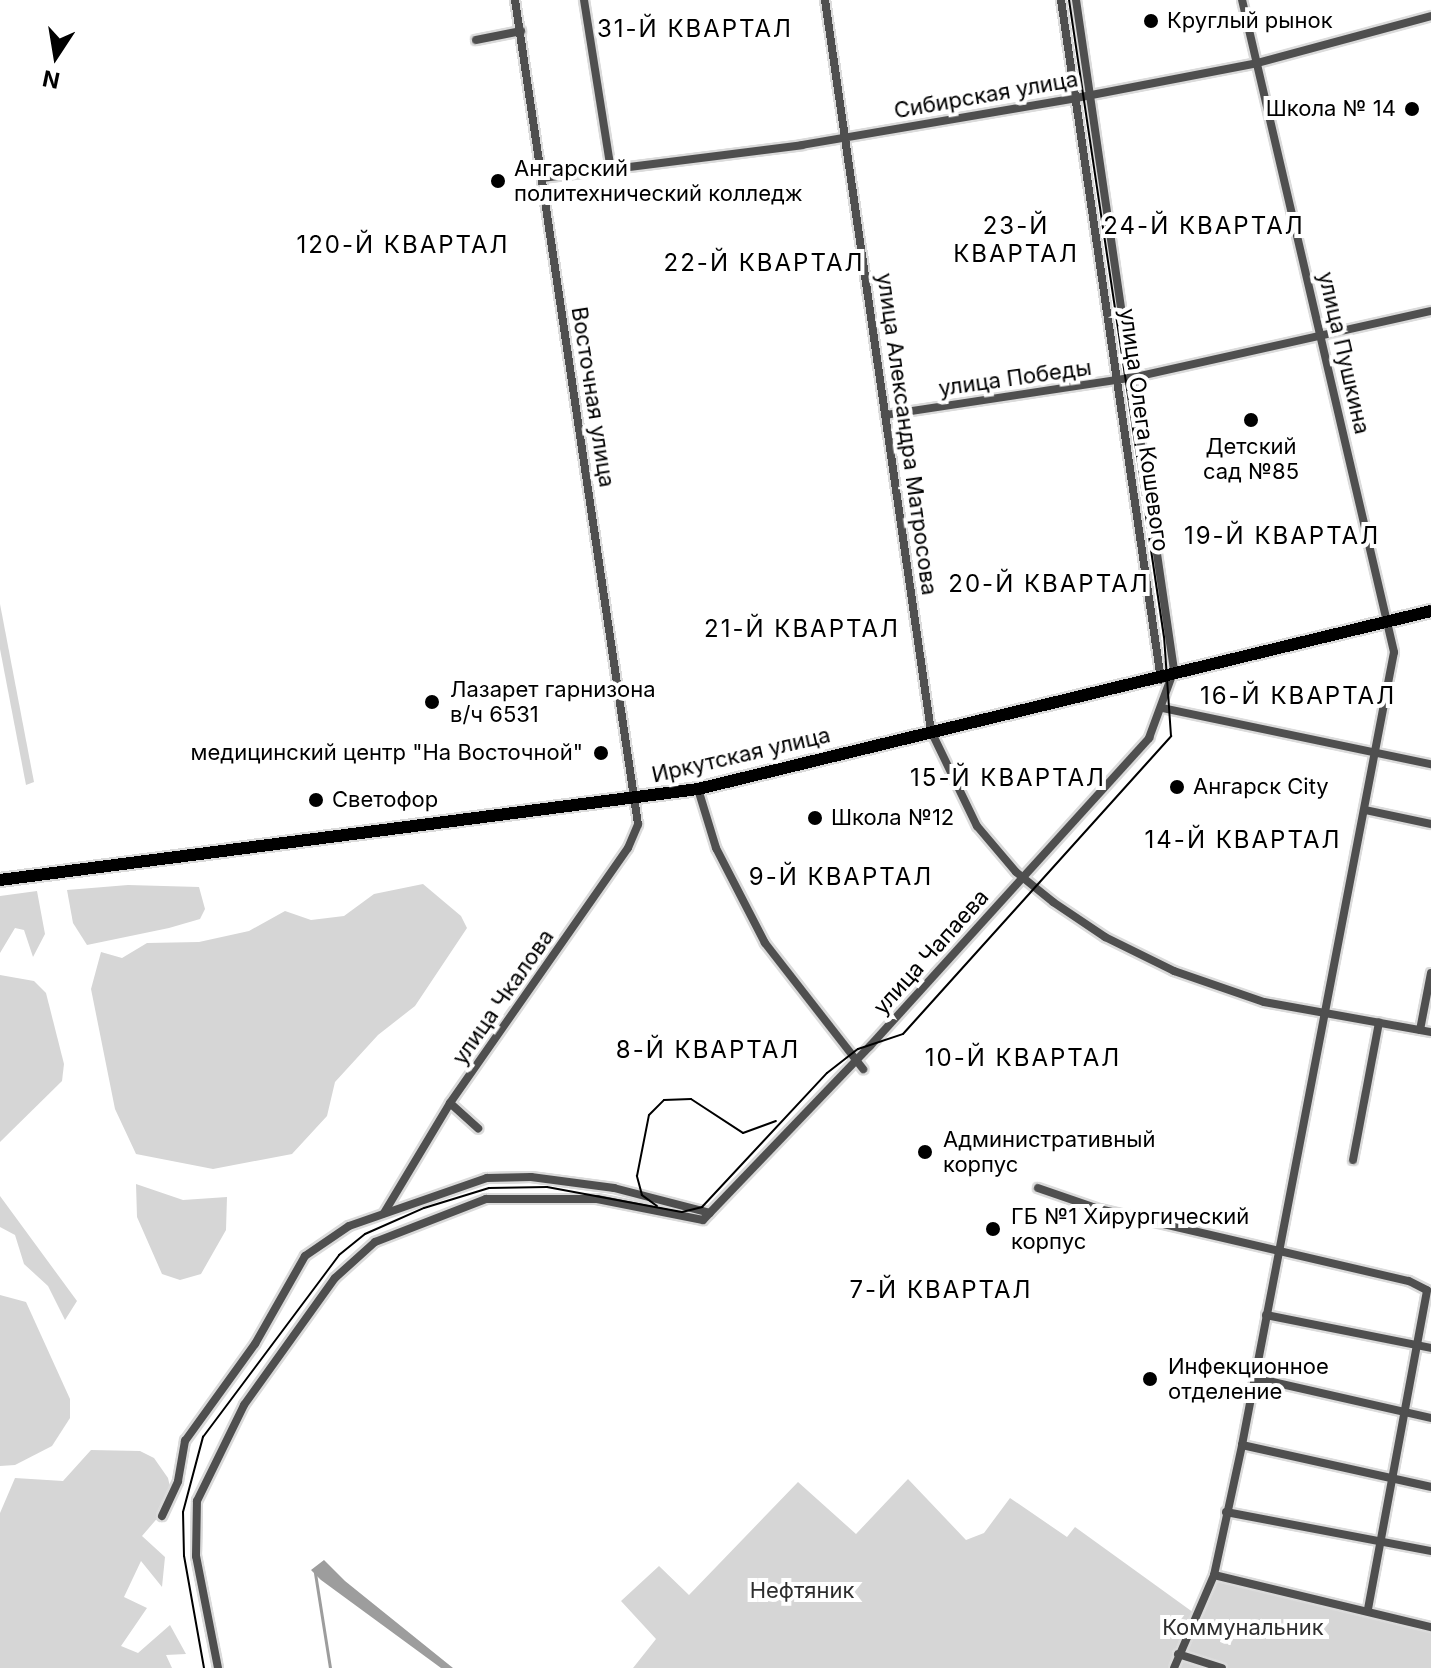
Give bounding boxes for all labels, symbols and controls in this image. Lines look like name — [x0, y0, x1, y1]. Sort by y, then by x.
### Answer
place label: Круглый рынок — [1167, 8, 1333, 34]
marker: Круглый рынок — [1142, 12, 1160, 30]
district label: 31-Й КВАРТАЛ — [597, 15, 793, 43]
north arrow — [16, 16, 96, 96]
text: N — [40, 65, 62, 94]
street label: Сибирская улица — [892, 66, 1080, 124]
place label: Школа № 14 — [1266, 96, 1396, 122]
marker: Школа № 14 — [1403, 100, 1421, 118]
place label: Ангарский политехнический колледж — [514, 155, 803, 206]
marker: Ангарский политехнический колледж — [489, 172, 507, 190]
district label: 23-Й КВАРТАЛ — [953, 212, 1079, 268]
district label: 24-Й КВАРТАЛ — [1103, 212, 1305, 240]
district label: 120-Й КВАРТАЛ — [296, 231, 510, 259]
district label: 22-Й КВАРТАЛ — [664, 249, 864, 277]
street label: улица Пушкина — [1312, 269, 1376, 437]
street label: улица Александра Матросова — [871, 271, 943, 597]
street label: Восточная улица — [566, 305, 620, 489]
street label: улица Олега Кошевого — [1114, 307, 1174, 553]
street label: улица Победы — [937, 354, 1093, 402]
marker: Детский сад №85 — [1242, 411, 1260, 429]
place label: Детский сад №85 — [1203, 433, 1299, 484]
district label: 19-Й КВАРТАЛ — [1184, 522, 1380, 550]
district label: 20-Й КВАРТАЛ — [948, 570, 1150, 598]
district label: 21-Й КВАРТАЛ — [704, 615, 900, 643]
place label: Лазарет гарнизона в/ч 6531 — [450, 676, 656, 728]
district label: 16-Й КВАРТАЛ — [1200, 682, 1396, 710]
marker: Лазарет гарнизона в/ч 6531 — [421, 691, 443, 713]
street label: Иркутская улица — [649, 722, 833, 788]
place label: медицинский центр "На Восточной" — [191, 740, 583, 766]
marker: медицинский центр "На Восточной" — [590, 742, 612, 764]
district label: 15-Й КВАРТАЛ — [910, 764, 1106, 792]
place label: Ангарск City — [1193, 774, 1329, 800]
marker: Ангарск City — [1168, 778, 1186, 796]
place label: Светофор — [332, 787, 438, 813]
marker: Светофор — [307, 791, 325, 809]
place label: Школа №12 — [831, 805, 954, 831]
marker: Школа №12 — [806, 809, 824, 827]
district label: 14-Й КВАРТАЛ — [1145, 826, 1341, 854]
district label: 9-Й КВАРТАЛ — [749, 863, 933, 891]
street label: улица Чапаева — [868, 884, 994, 1020]
street label: улица Чкалова — [447, 924, 559, 1070]
district label: 8-Й КВАРТАЛ — [616, 1036, 800, 1064]
district label: 10-Й КВАРТАЛ — [925, 1044, 1121, 1072]
place label: Административный корпус — [943, 1126, 1155, 1178]
marker: Административный корпус — [914, 1141, 936, 1163]
place label: ГБ №1 Хирургический корпус — [1011, 1203, 1249, 1254]
marker: ГБ №1 Хирургический корпус — [982, 1218, 1004, 1240]
district label: 7-Й КВАРТАЛ — [849, 1276, 1033, 1304]
place label: Инфекционное отделение — [1168, 1353, 1329, 1404]
marker: Инфекционное отделение — [1139, 1368, 1161, 1390]
park label: Нефтяник — [750, 1578, 854, 1604]
park label: Коммунальник — [1162, 1615, 1324, 1641]

